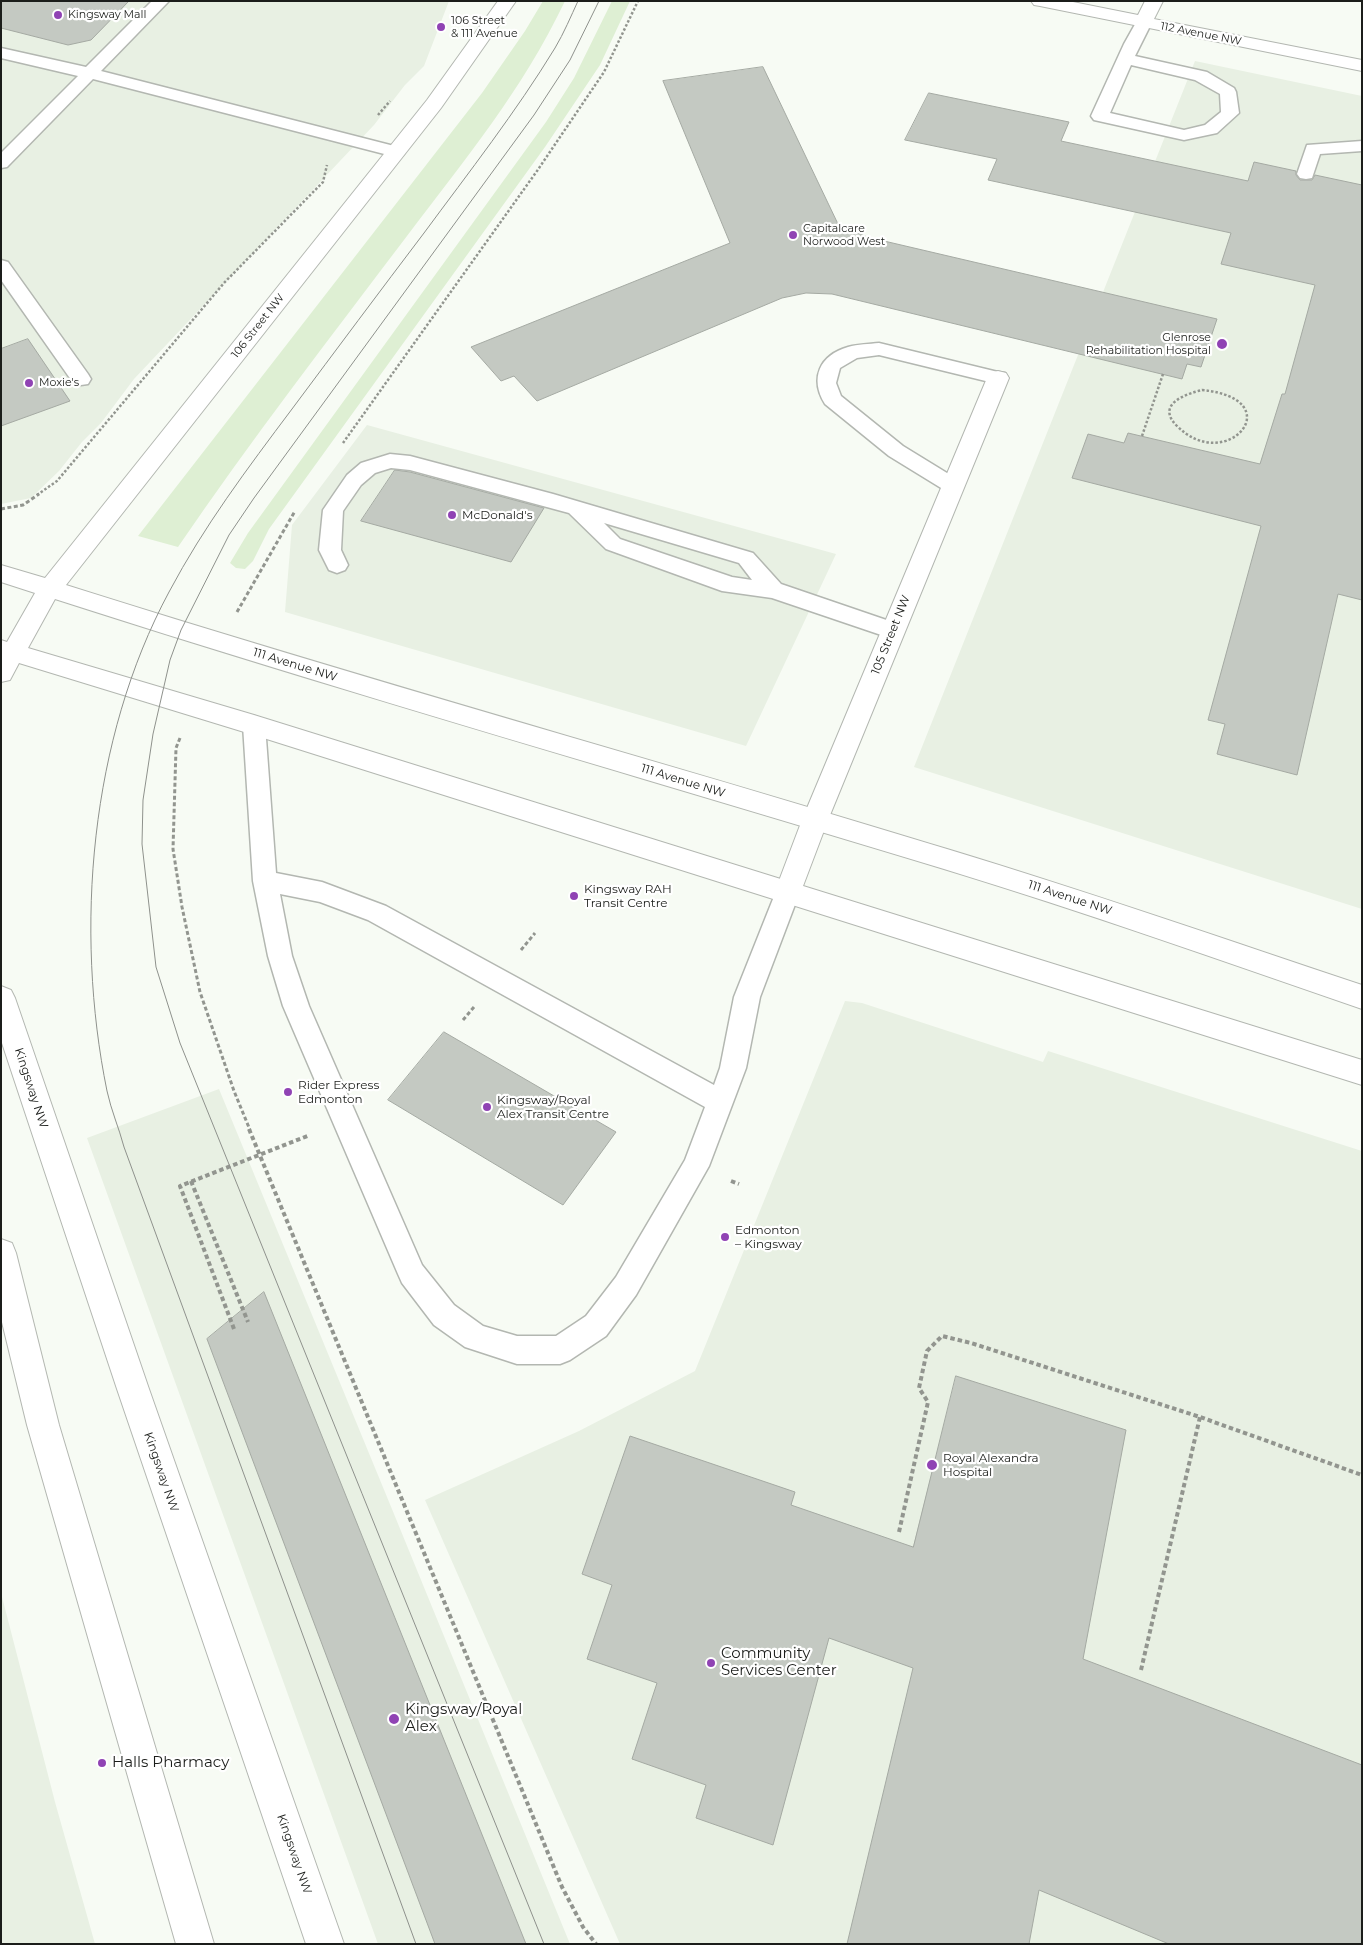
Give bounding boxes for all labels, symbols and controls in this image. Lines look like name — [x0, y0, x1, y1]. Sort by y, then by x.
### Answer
place label: Kingsway Mall — [68, 8, 146, 22]
marker: Kingsway Mall — [52, 9, 64, 21]
place label: 106 Street & 111 Avenue — [451, 14, 518, 40]
street label: 112 Avenue NW — [1159, 20, 1243, 48]
marker: 106 Street & 111 Avenue — [435, 21, 447, 33]
place label: Capitalcare Norwood West — [803, 222, 885, 248]
marker: Capitalcare Norwood West — [787, 229, 799, 241]
street label: 106 Street NW — [229, 291, 287, 361]
place label: Glenrose Rehabilitation Hospital — [1086, 331, 1211, 357]
marker: Glenrose Rehabilitation Hospital — [1215, 337, 1229, 351]
place label: Moxie's — [39, 376, 79, 390]
marker: Moxie's — [23, 377, 35, 389]
place label: McDonald's — [462, 508, 532, 522]
marker: McDonald's — [446, 509, 458, 521]
street label: 105 Street NW — [868, 593, 914, 677]
street label: 111 Avenue NW — [251, 645, 339, 685]
street label: 111 Avenue NW — [639, 761, 727, 801]
street label: 111 Avenue NW — [1026, 878, 1114, 918]
place label: Kingsway RAH Transit Centre — [584, 882, 672, 910]
marker: Kingsway RAH Transit Centre — [568, 890, 580, 902]
street label: Kingsway NW — [11, 1046, 51, 1130]
place label: Rider Express Edmonton — [298, 1078, 379, 1106]
marker: Rider Express Edmonton — [282, 1086, 294, 1098]
place label: Kingsway/Royal Alex Transit Centre — [497, 1093, 609, 1121]
marker: Kingsway/Royal Alex Transit Centre — [481, 1101, 493, 1113]
place label: Edmonton – Kingsway — [735, 1223, 802, 1251]
marker: Edmonton – Kingsway — [719, 1231, 731, 1243]
street label: Kingsway NW — [141, 1430, 181, 1514]
place label: Royal Alexandra Hospital — [943, 1451, 1039, 1479]
marker: Royal Alexandra Hospital — [925, 1458, 939, 1472]
place label: Community Services Center — [721, 1645, 837, 1680]
marker: Community Services Center — [705, 1657, 717, 1669]
place label: Kingsway/Royal Alex — [405, 1701, 522, 1736]
marker: Kingsway/Royal Alex — [387, 1712, 401, 1726]
place label: Halls Pharmacy — [112, 1754, 229, 1772]
marker: Halls Pharmacy — [96, 1757, 108, 1769]
street label: Kingsway NW — [274, 1812, 314, 1896]

